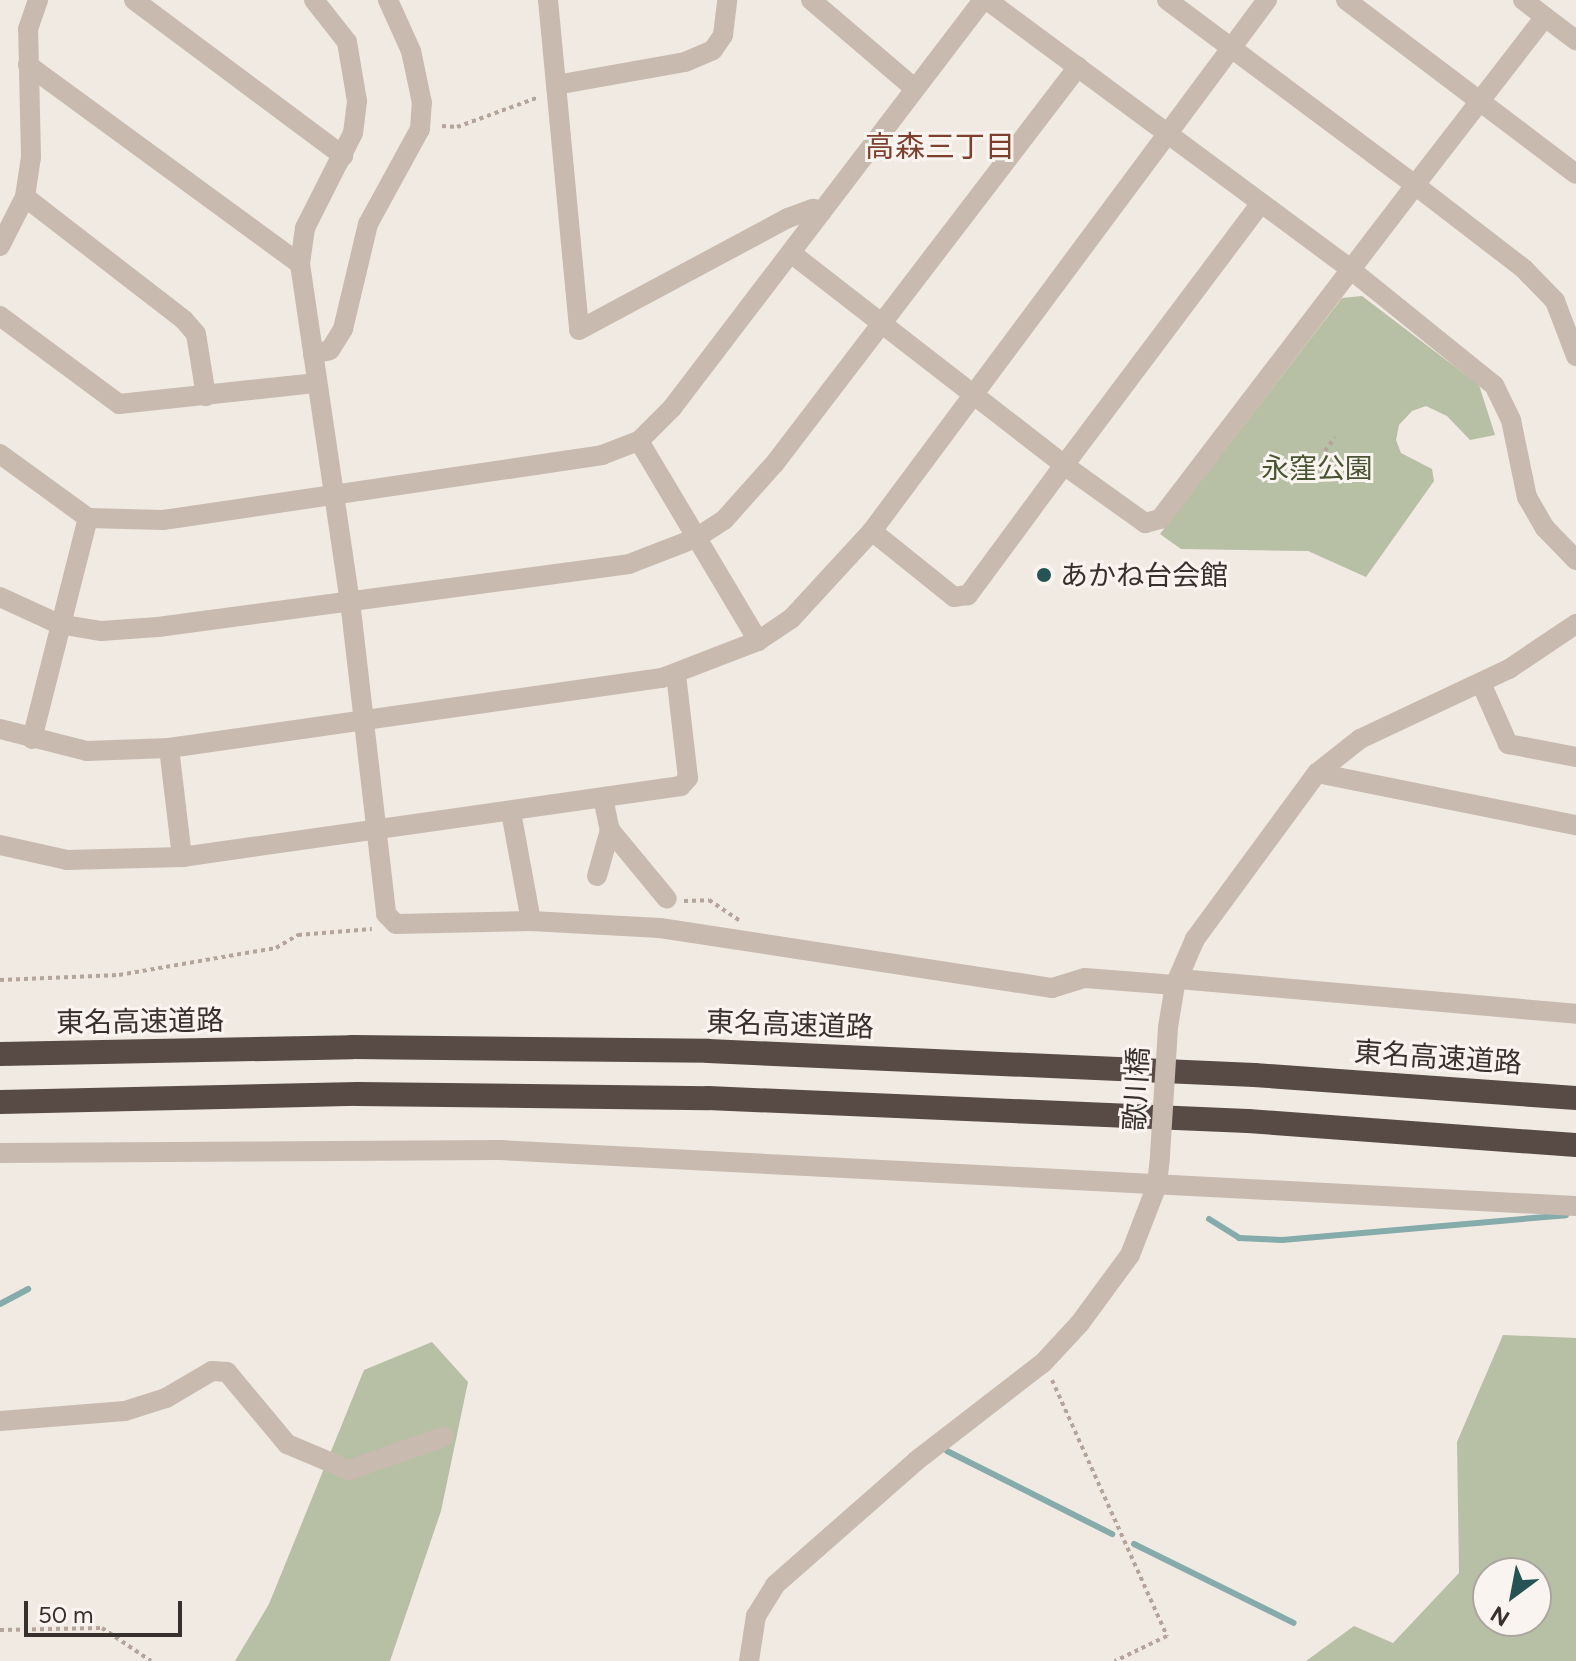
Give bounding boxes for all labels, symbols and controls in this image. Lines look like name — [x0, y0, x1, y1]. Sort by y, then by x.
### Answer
district label: 高森三丁目 — [865, 129, 1015, 165]
park label: 永窪公園 — [1261, 451, 1373, 485]
place label: あかね台会館 — [1060, 558, 1228, 592]
marker: あかね台会館 — [1035, 566, 1053, 584]
street label: 東名高速道路 — [56, 1003, 224, 1039]
street label: 東名高速道路 — [705, 1004, 875, 1044]
street label: 東名高速道路 — [1353, 1034, 1523, 1080]
street label: 歌川橋 — [1117, 1046, 1155, 1132]
north arrow — [1472, 1557, 1552, 1637]
scale bar — [28, 1585, 186, 1635]
text: 50 m — [38, 1600, 94, 1629]
text: N — [1486, 1600, 1514, 1632]

